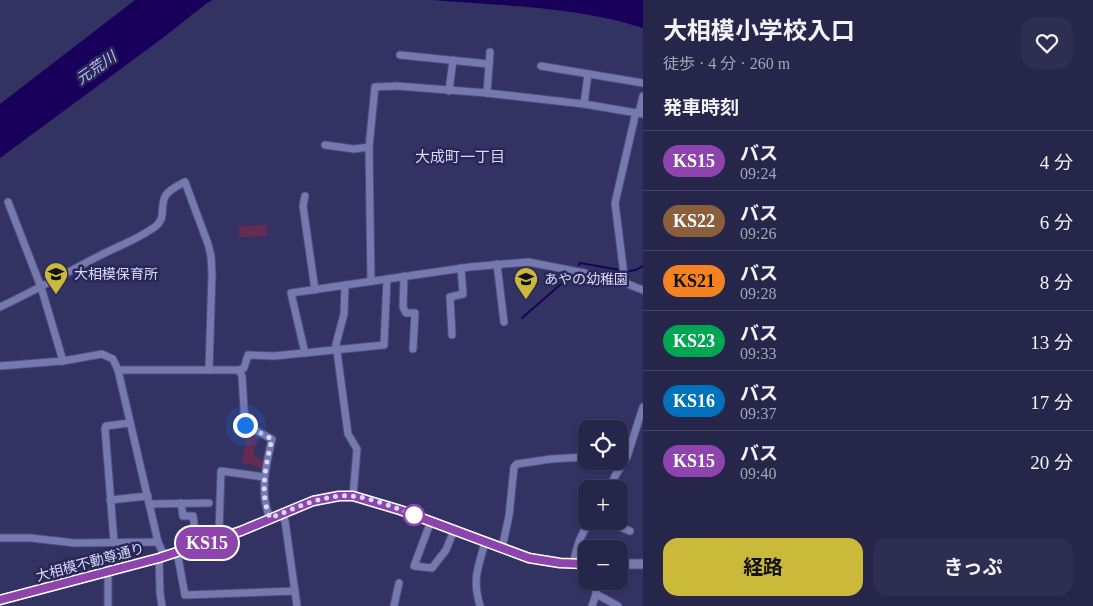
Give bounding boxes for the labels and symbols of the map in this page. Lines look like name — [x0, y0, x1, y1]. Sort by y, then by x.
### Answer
water label: 元荒川 — [73, 47, 121, 87]
district label: 大成町一丁目 — [415, 149, 505, 165]
school or university icon: 大相模保育所 — [43, 261, 69, 295]
school or university icon: あやの幼稚園 — [513, 266, 539, 300]
place label: 大相模保育所 — [74, 267, 158, 282]
place label: あやの幼稚園 — [544, 272, 628, 287]
your location — [233, 413, 258, 438]
unlabelled marker — [403, 504, 425, 526]
line badge: KS15 — [172, 527, 242, 559]
street label: 大相模不動尊通り — [34, 541, 146, 584]

